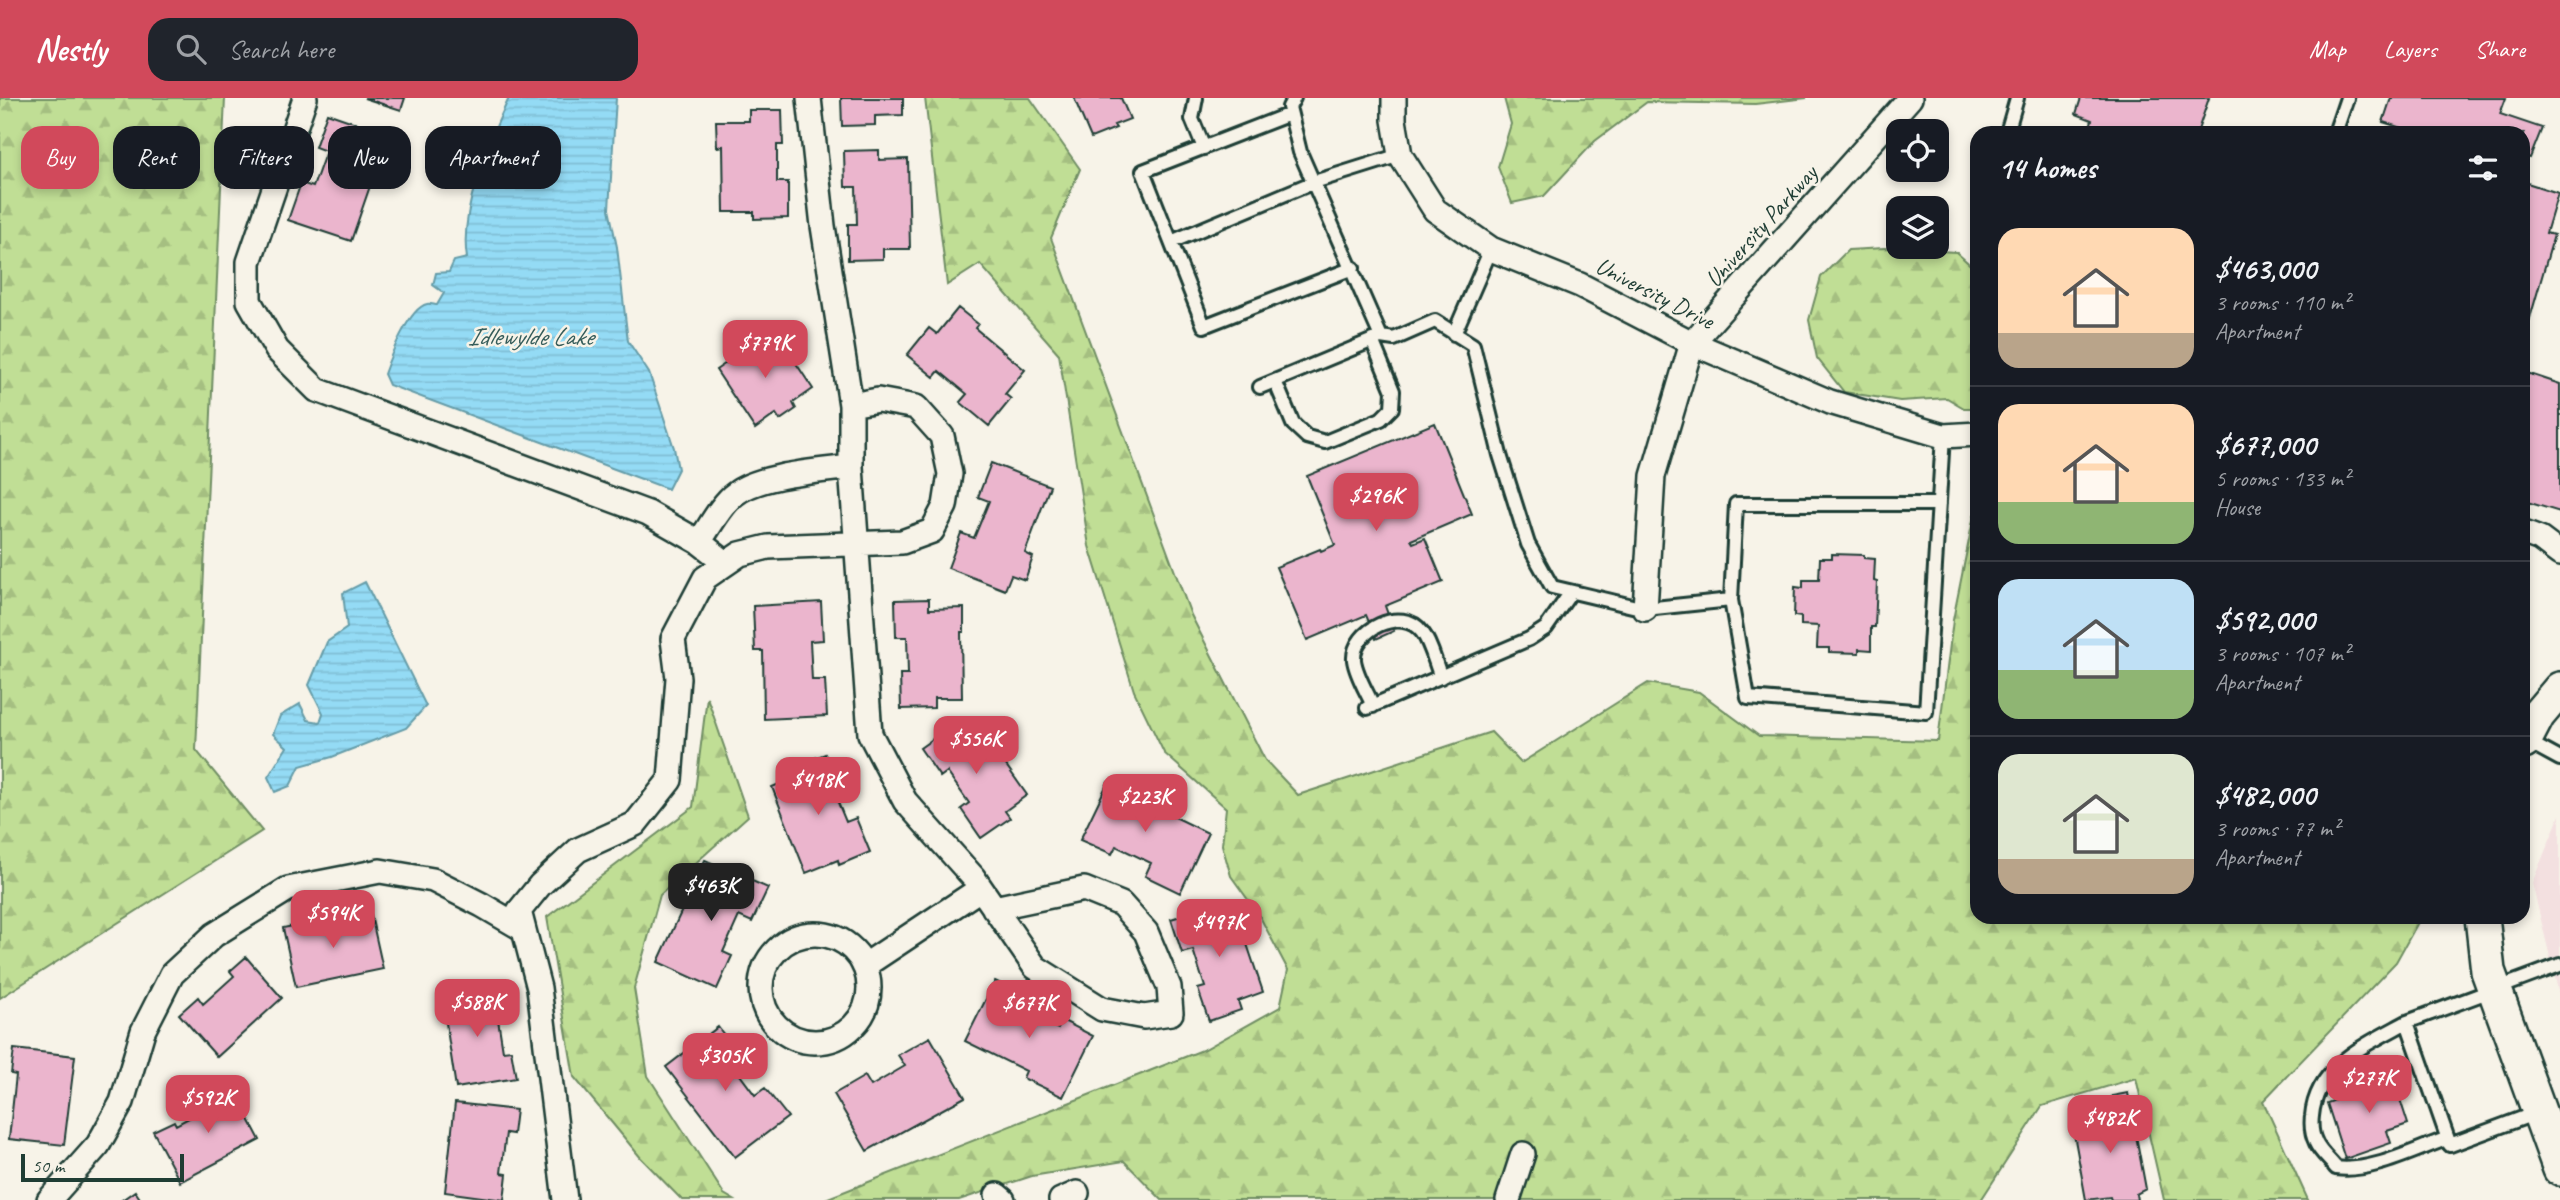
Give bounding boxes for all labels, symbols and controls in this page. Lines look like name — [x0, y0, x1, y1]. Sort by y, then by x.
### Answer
search box — [148, 18, 638, 81]
text: Nestly — [35, 28, 106, 70]
icon: search — [172, 30, 210, 68]
text: Search here — [228, 33, 334, 66]
text: Map — [2309, 34, 2346, 64]
text: Layers — [2384, 34, 2437, 64]
text: Share — [2475, 34, 2525, 64]
map controls — [1886, 119, 1949, 259]
button: locate — [1886, 119, 1949, 182]
chip: Buy — [21, 126, 99, 189]
chip: Rent — [113, 126, 200, 189]
chip: Filters — [214, 126, 314, 189]
chip: New — [328, 126, 411, 189]
chip: Apartment — [425, 126, 561, 189]
text: 14 homes — [1998, 149, 2096, 187]
icon: filters — [2464, 149, 2502, 187]
street label: University Parkway — [1698, 157, 1825, 293]
button: layers — [1886, 196, 1949, 259]
street label: University Drive — [1591, 250, 1721, 337]
text: $463,000 — [2215, 250, 2316, 288]
icon: home — [2054, 256, 2138, 340]
text: 3 rooms · 110 m² — [2215, 288, 2350, 317]
text: Apartment — [2215, 317, 2300, 346]
water label: Idlewylde Lake — [468, 320, 597, 353]
pin: $779K — [716, 320, 814, 380]
text: $779K — [739, 328, 791, 357]
text: $677,000 — [2215, 426, 2316, 464]
icon: home — [2054, 432, 2138, 516]
text: 5 rooms · 133 m² — [2215, 464, 2350, 493]
pin: $296K — [1327, 474, 1425, 533]
text: $296K — [1349, 481, 1403, 510]
text: House — [2215, 493, 2260, 522]
text: $592,000 — [2215, 601, 2315, 639]
icon: home — [2054, 607, 2138, 691]
text: 3 rooms · 107 m² — [2215, 639, 2350, 668]
text: Apartment — [2215, 668, 2300, 697]
pin: $556K — [927, 716, 1025, 776]
text: $556K — [950, 724, 1002, 753]
pin: $418K — [769, 758, 867, 817]
text: $418K — [791, 765, 845, 794]
pin: $223K — [1096, 774, 1194, 834]
text: $482,000 — [2215, 776, 2315, 814]
text: $223K — [1118, 782, 1172, 811]
icon: home — [2054, 782, 2138, 866]
text: 3 rooms · 77 m² — [2215, 814, 2339, 843]
text: Apartment — [2215, 843, 2300, 872]
pin: $463K — [662, 864, 760, 923]
text: $463K — [684, 871, 738, 900]
pin: $594K — [284, 890, 382, 950]
text: $594K — [307, 898, 359, 927]
pin: $497K — [1170, 900, 1268, 959]
text: $497K — [1193, 907, 1245, 936]
pin: $588K — [428, 979, 526, 1039]
pin: $677K — [980, 981, 1078, 1040]
text: $588K — [451, 987, 503, 1016]
text: $677K — [1002, 988, 1056, 1017]
pin: $305K — [676, 1034, 774, 1093]
text: $305K — [699, 1041, 751, 1070]
pin: $277K — [2320, 1056, 2418, 1115]
text: $277K — [2343, 1063, 2395, 1092]
pin: $592K — [159, 1076, 257, 1135]
text: $592K — [182, 1083, 234, 1112]
pin: $482K — [2061, 1096, 2159, 1155]
text: $482K — [2083, 1103, 2137, 1132]
scale bar — [21, 1151, 184, 1183]
text: 50 m — [32, 1154, 64, 1178]

